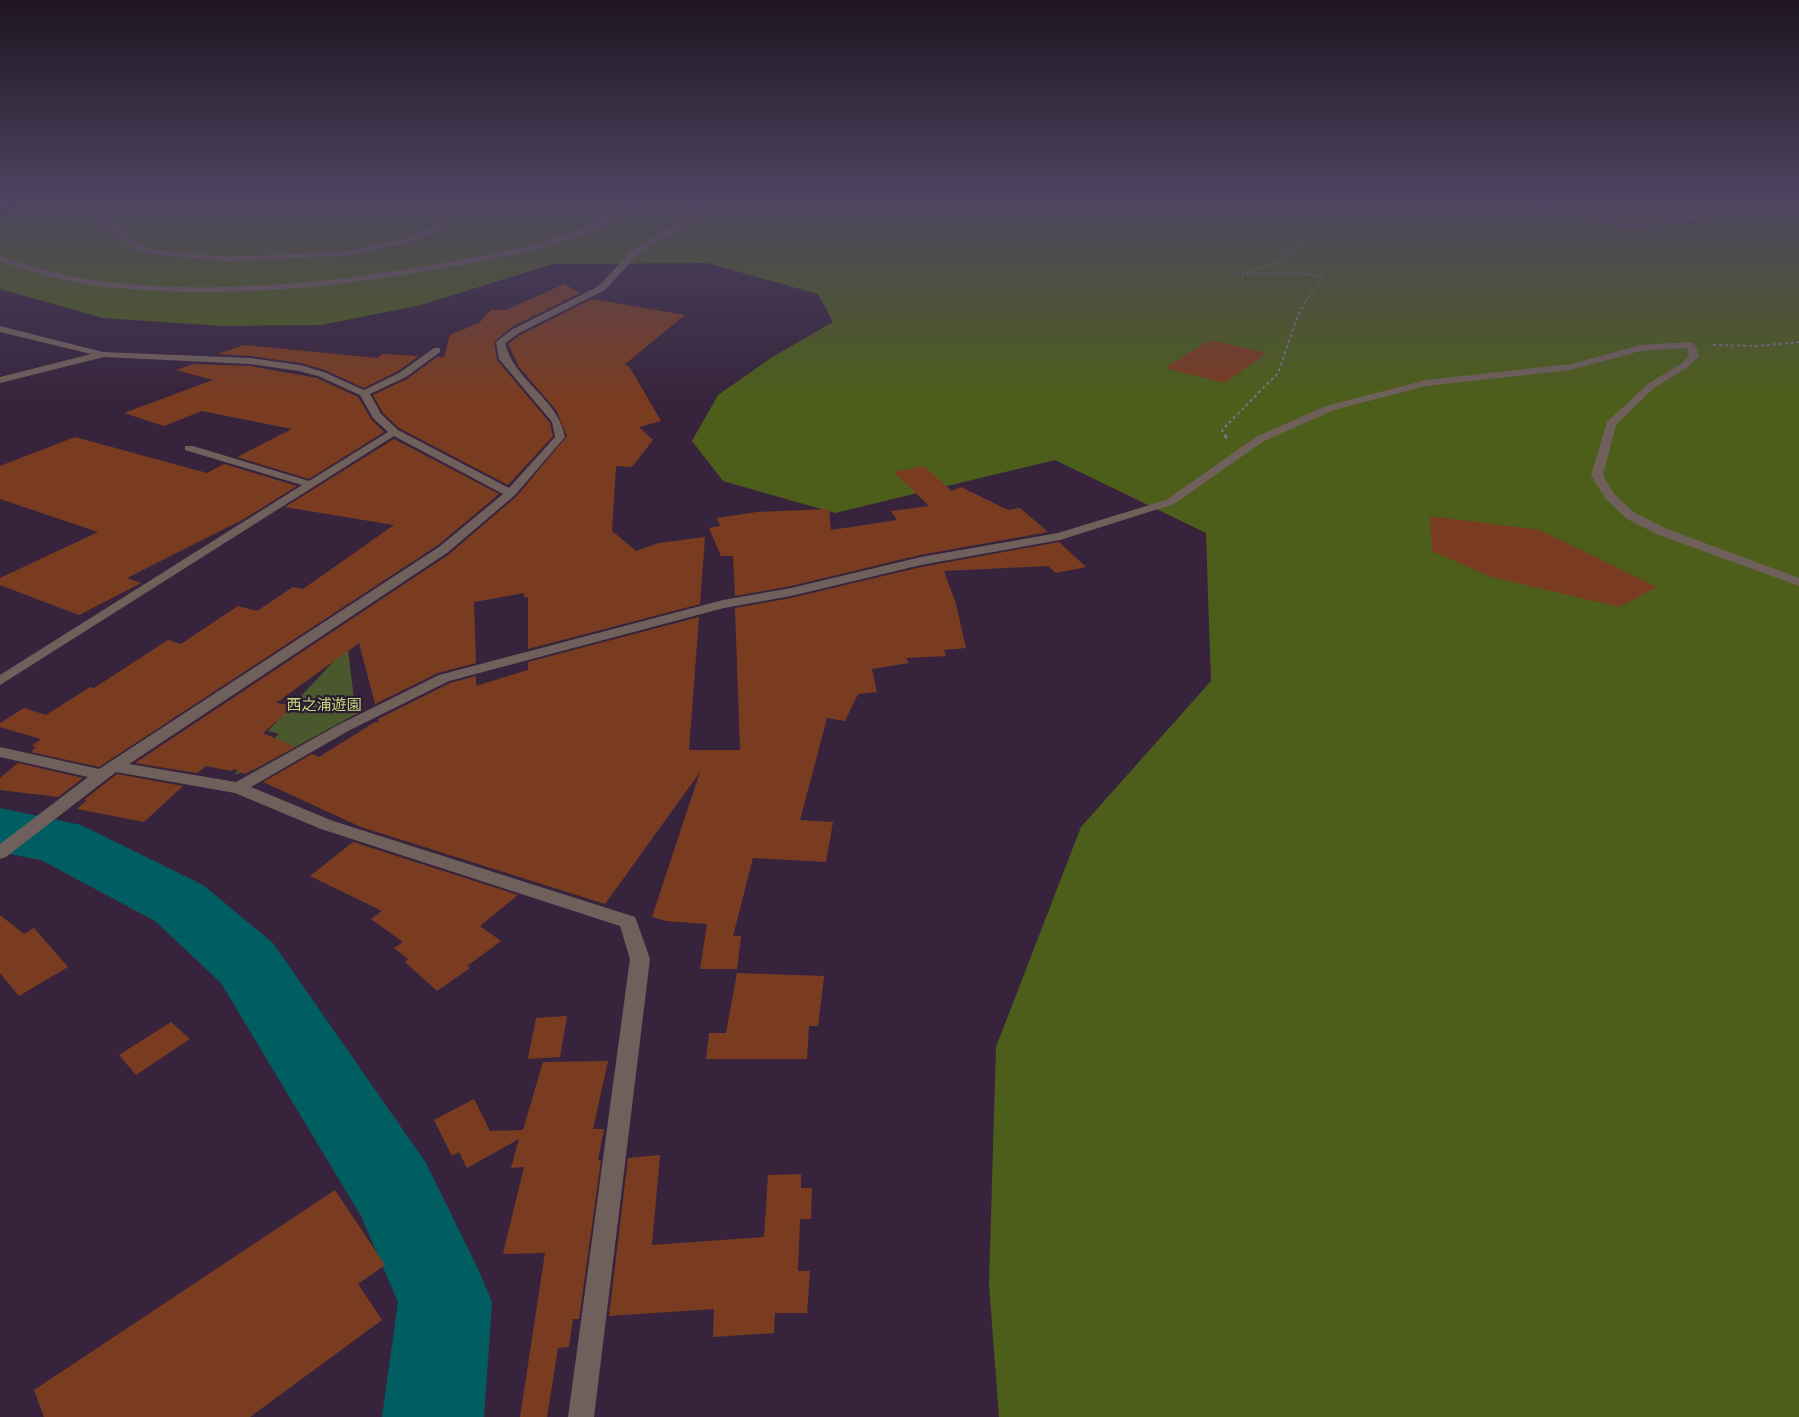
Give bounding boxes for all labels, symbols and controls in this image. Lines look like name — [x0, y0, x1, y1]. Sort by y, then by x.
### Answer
park label: 西之浦遊園 — [287, 696, 361, 714]

